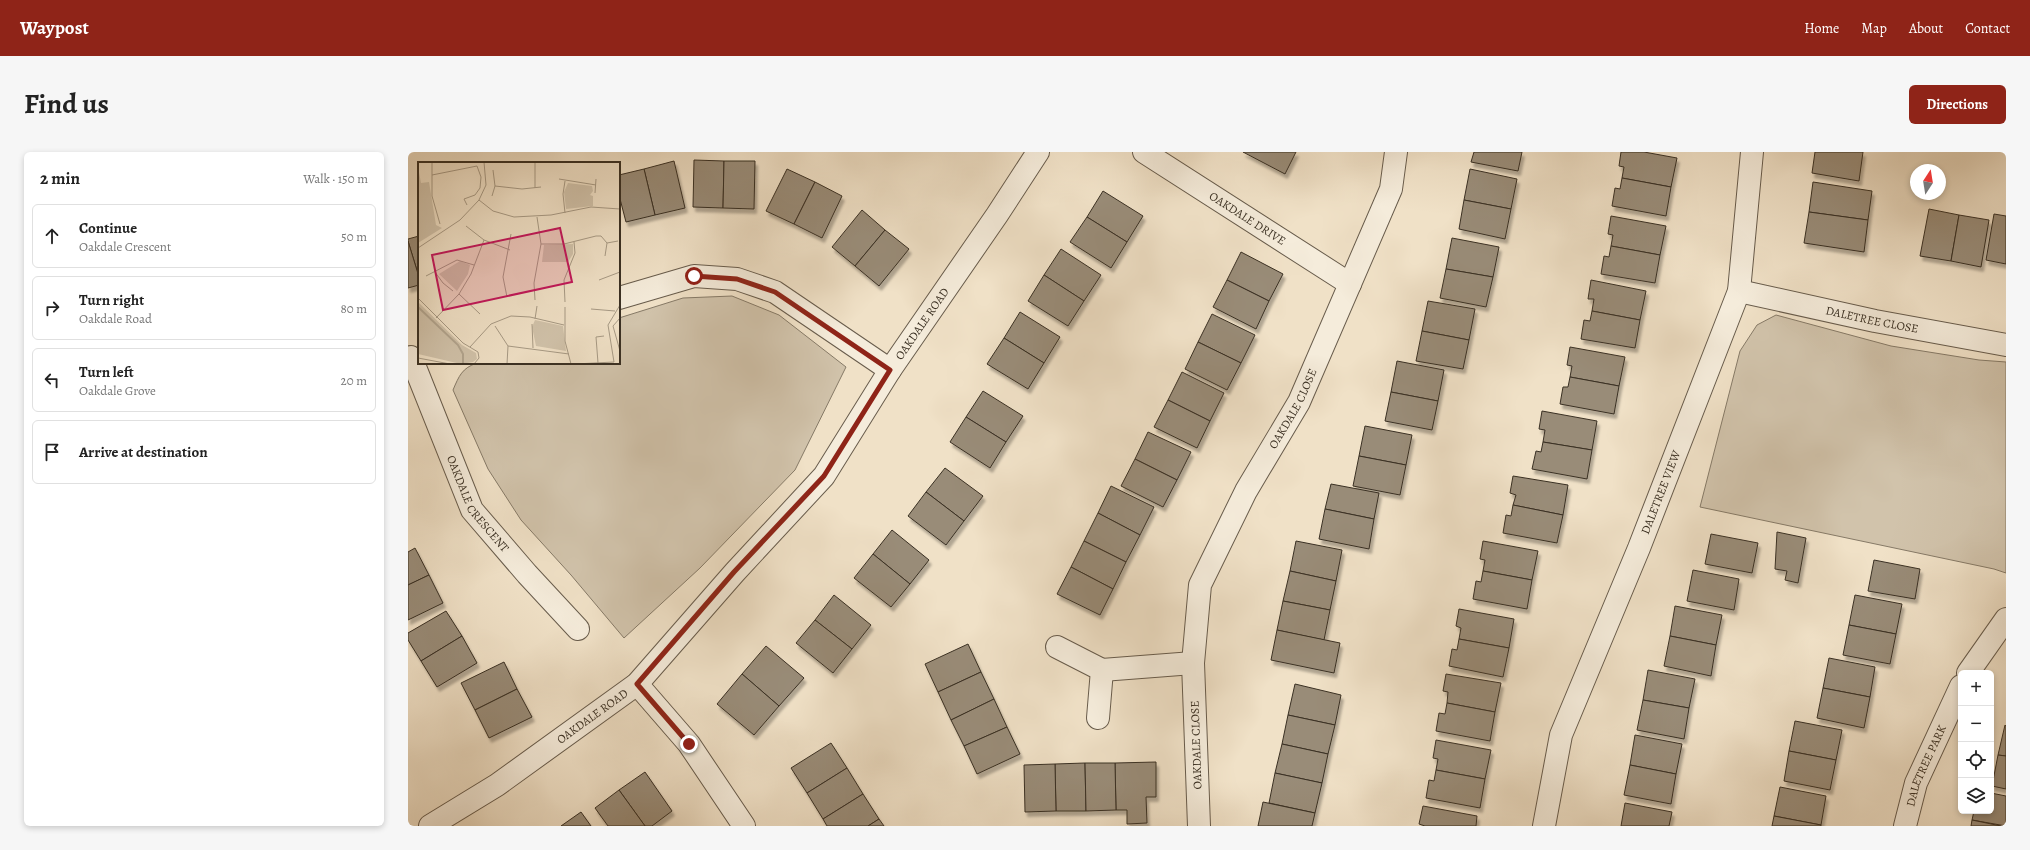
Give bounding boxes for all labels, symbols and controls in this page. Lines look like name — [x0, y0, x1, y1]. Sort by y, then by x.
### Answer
text: Waypost — [20, 15, 89, 41]
text: Home — [1804, 19, 1839, 38]
text: Map — [1861, 19, 1887, 38]
text: About — [1909, 19, 1943, 38]
text: Contact — [1965, 19, 2010, 38]
text: Find us — [24, 85, 109, 123]
button: Directions — [1909, 85, 2006, 124]
inset map — [418, 162, 620, 364]
north arrow — [1910, 164, 1946, 200]
text: 2 min — [40, 167, 80, 190]
text: Walk · 150 m — [303, 170, 368, 187]
street label: OAKDALE DRIVE — [1206, 188, 1289, 249]
text: Continue — [79, 218, 137, 238]
icon: ahead — [41, 225, 63, 247]
text: 50 m — [341, 228, 367, 245]
text: Oakdale Crescent — [79, 238, 171, 255]
route start — [685, 267, 703, 285]
street label: OAKDALE ROAD — [891, 285, 952, 363]
text: Turn right — [79, 290, 144, 310]
icon: right — [41, 297, 63, 319]
text: 80 m — [340, 300, 367, 317]
street label: DALETREE CLOSE — [1824, 302, 1920, 337]
text: Oakdale Road — [79, 310, 152, 327]
text: Turn left — [79, 362, 134, 382]
street label: OAKDALE CLOSE — [1265, 366, 1321, 452]
icon: left — [41, 369, 63, 391]
text: 20 m — [341, 372, 367, 389]
text: Oakdale Grove — [79, 382, 156, 399]
icon: arrive — [41, 441, 63, 463]
text: Arrive at destination — [79, 442, 208, 462]
street label: DALETREE VIEW — [1637, 447, 1685, 537]
street label: OAKDALE CRESCENT — [443, 453, 513, 556]
map controls — [1958, 670, 1994, 814]
button: + — [1958, 670, 1994, 706]
street label: OAKDALE ROAD — [553, 685, 631, 747]
street label: OAKDALE CLOSE — [1186, 700, 1206, 790]
button: − — [1958, 706, 1994, 742]
street label: DALETREE PARK — [1902, 722, 1950, 808]
route end — [680, 735, 698, 753]
button: locate — [1958, 742, 1994, 778]
button: layers — [1958, 778, 1994, 814]

